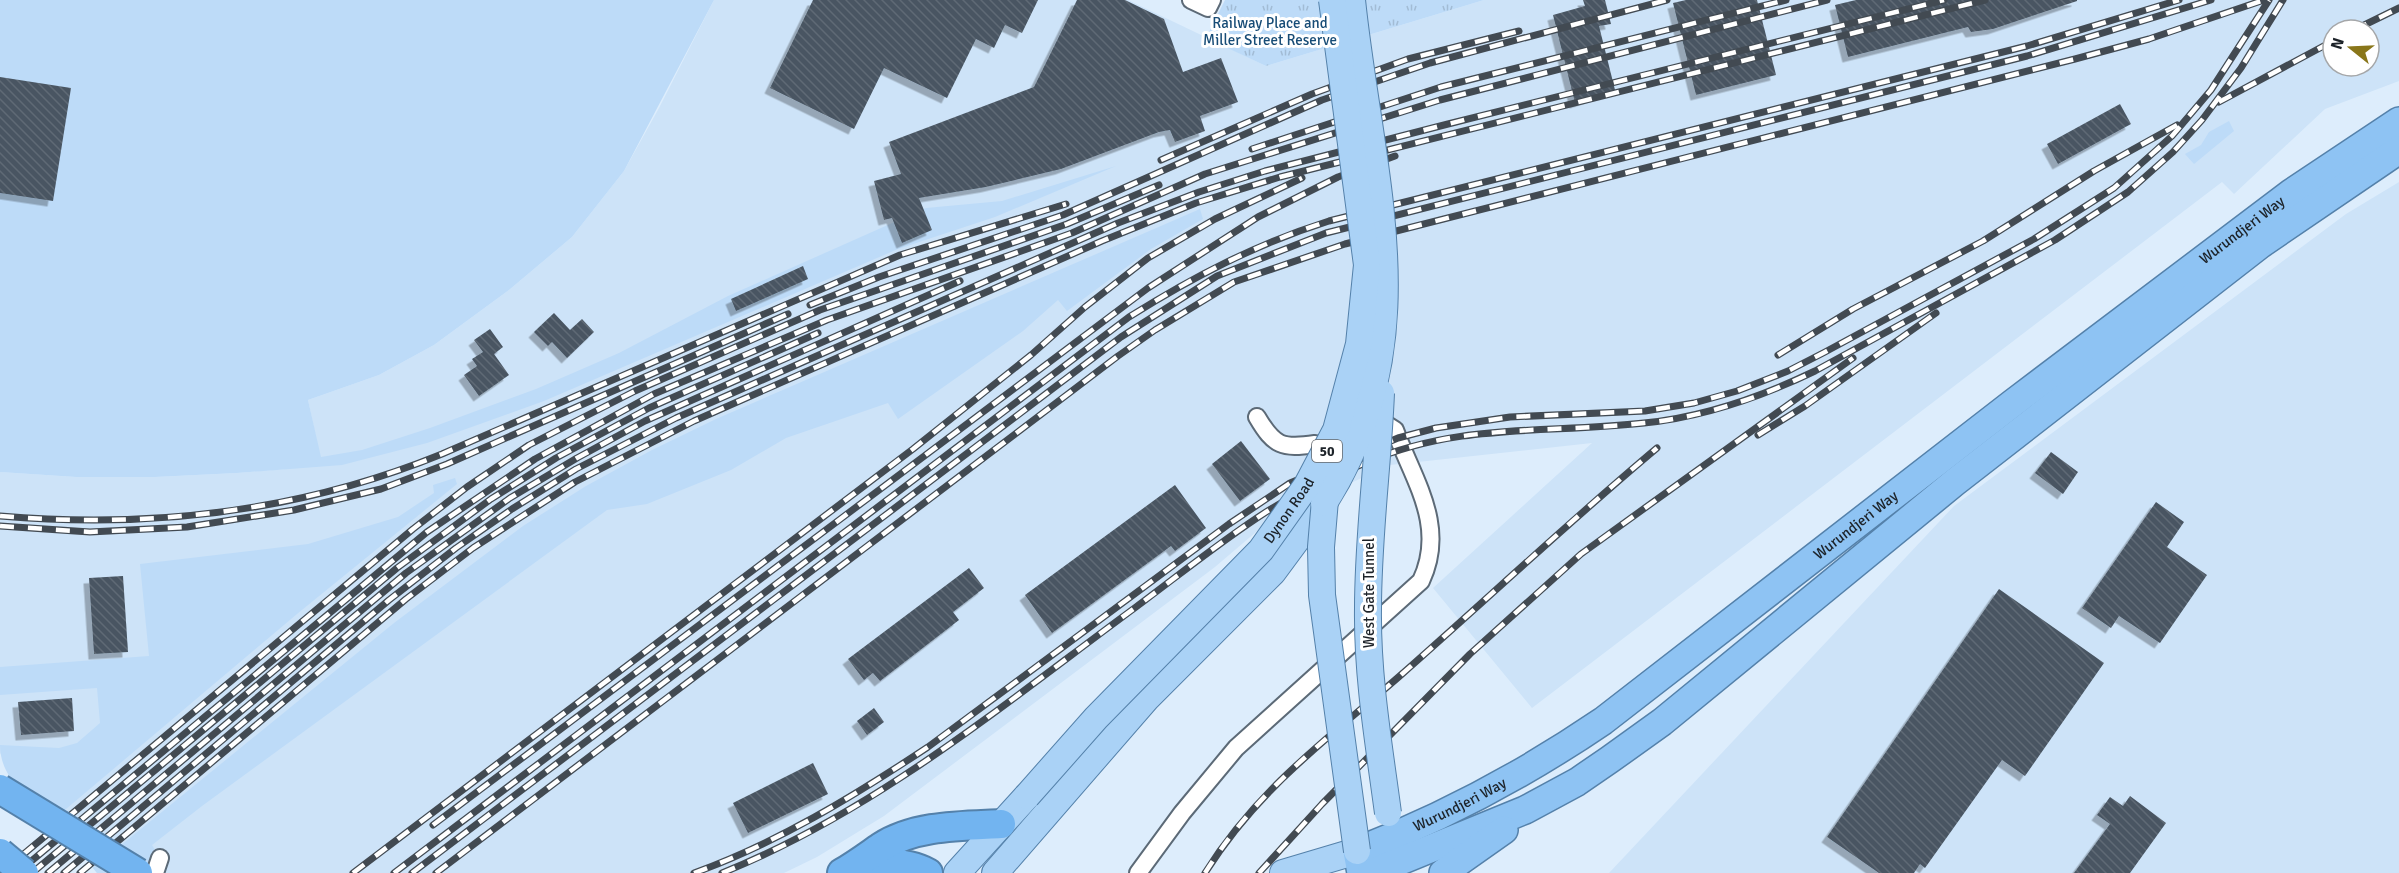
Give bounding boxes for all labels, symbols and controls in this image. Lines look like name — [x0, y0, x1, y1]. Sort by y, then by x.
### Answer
park label: Railway Place and Miller Street Reserve — [1203, 14, 1337, 49]
north arrow — [2321, 18, 2381, 78]
text: N — [2326, 35, 2349, 52]
street label: Wurundjeri Way — [2196, 192, 2288, 268]
road number: 50 — [1312, 440, 1342, 462]
street label: Dynon Road — [1260, 475, 1318, 547]
street label: Wurundjeri Way — [1810, 487, 1901, 563]
street label: West Gate Tunnel — [1360, 538, 1378, 648]
street label: Wurundjeri Way — [1410, 774, 1509, 835]

